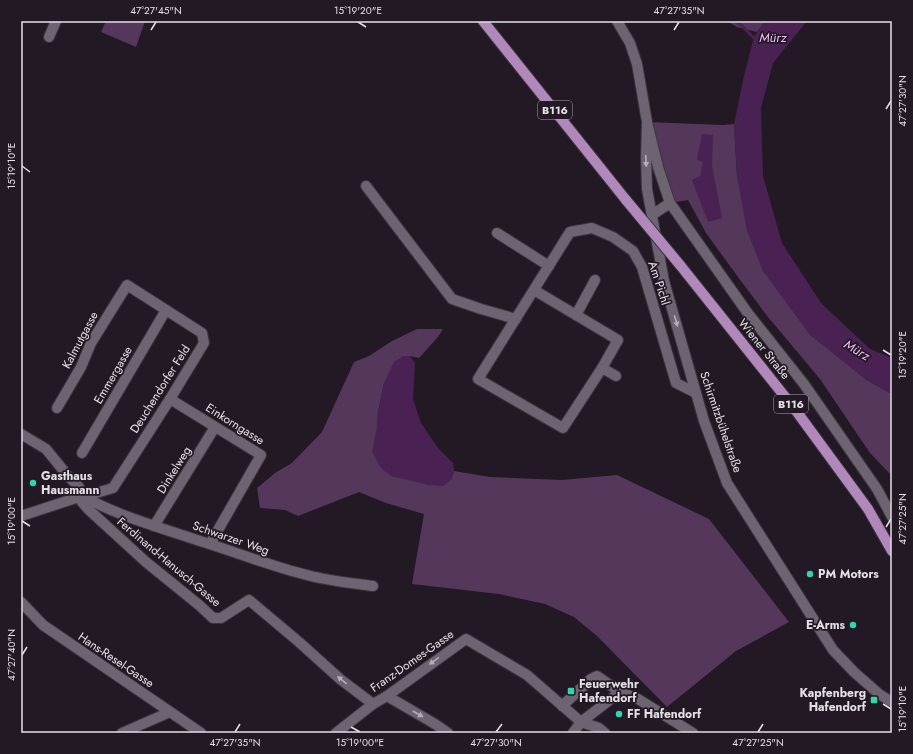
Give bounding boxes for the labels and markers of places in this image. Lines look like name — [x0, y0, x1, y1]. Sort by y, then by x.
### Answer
place label: Gasthaus Hausmann — [41, 467, 99, 499]
marker: Gasthaus Hausmann — [28, 478, 38, 488]
place label: PM Motors — [818, 565, 879, 583]
marker: PM Motors — [805, 569, 815, 579]
place label: E-Arms — [806, 616, 846, 634]
marker: E-Arms — [848, 620, 858, 630]
place label: Feuerwehr Hafendorf — [579, 675, 639, 707]
place label: Kapfenberg Hafendorf — [799, 684, 867, 716]
marker: Feuerwehr Hafendorf — [566, 686, 576, 696]
marker: Kapfenberg Hafendorf — [869, 695, 879, 705]
place label: FF Hafendorf — [627, 705, 702, 723]
marker: FF Hafendorf — [614, 709, 624, 719]

